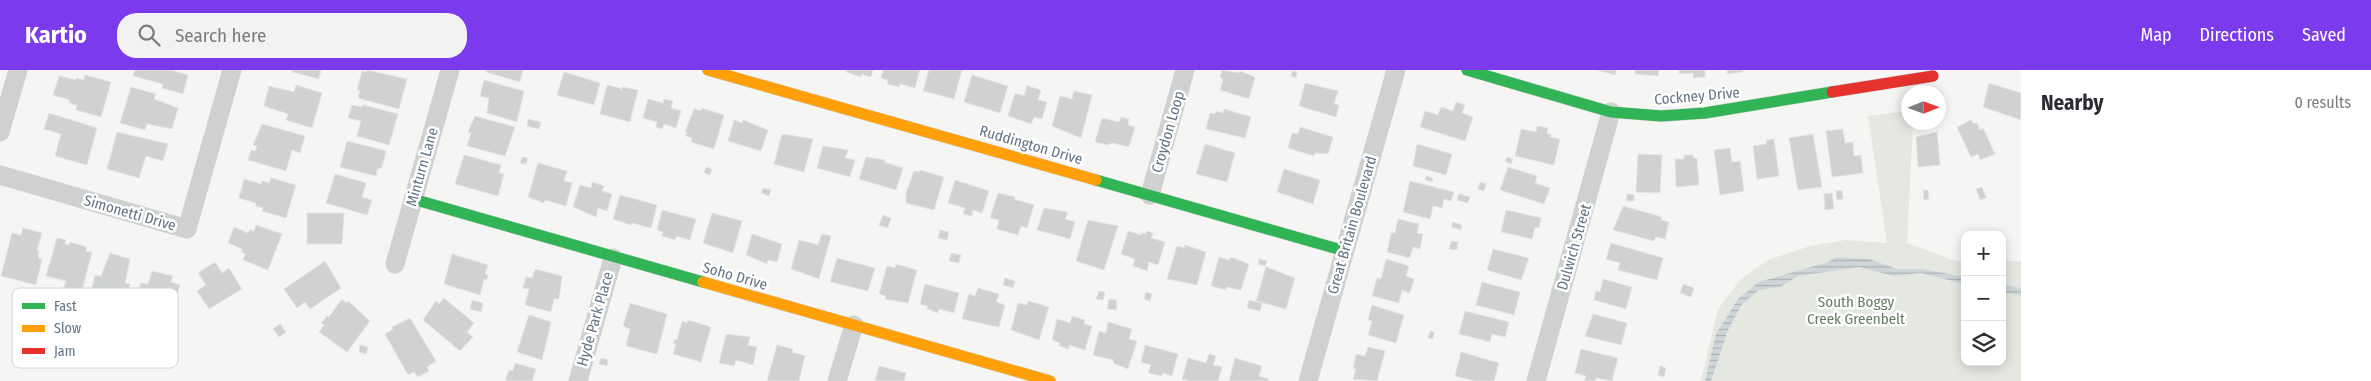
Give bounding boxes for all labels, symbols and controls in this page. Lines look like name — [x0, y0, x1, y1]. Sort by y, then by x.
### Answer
search box — [117, 13, 467, 58]
text: Kartio — [25, 21, 87, 49]
icon: search — [135, 21, 163, 49]
text: Search here — [175, 24, 266, 47]
text: Map — [2140, 24, 2172, 46]
text: Directions — [2200, 24, 2274, 46]
text: Saved — [2302, 24, 2346, 46]
street label: Cockney Drive — [1653, 83, 1741, 109]
north arrow — [1901, 85, 1946, 130]
street label: Croydon Loop — [1148, 89, 1188, 175]
text: Nearby — [2041, 90, 2103, 116]
text: 0 results — [2294, 93, 2351, 112]
street label: Ruddington Drive — [977, 122, 1085, 168]
street label: Minturn Lane — [402, 126, 442, 208]
street label: Great Britain Boulevard — [1324, 154, 1380, 296]
street label: Simonetti Drive — [82, 191, 178, 235]
street label: Dulwich Street — [1553, 202, 1595, 292]
map controls — [1961, 231, 2006, 366]
button: + — [1961, 231, 2006, 276]
street label: Soho Drive — [701, 258, 769, 294]
street label: Hyde Park Place — [573, 270, 617, 368]
button: − — [1961, 276, 2006, 321]
legend — [12, 288, 178, 368]
park label: South Boggy Creek Greenbelt — [1807, 293, 1905, 328]
text: Fast — [54, 298, 77, 315]
text: Slow — [54, 320, 81, 337]
button: layers — [1961, 321, 2006, 366]
text: Jam — [54, 343, 75, 360]

